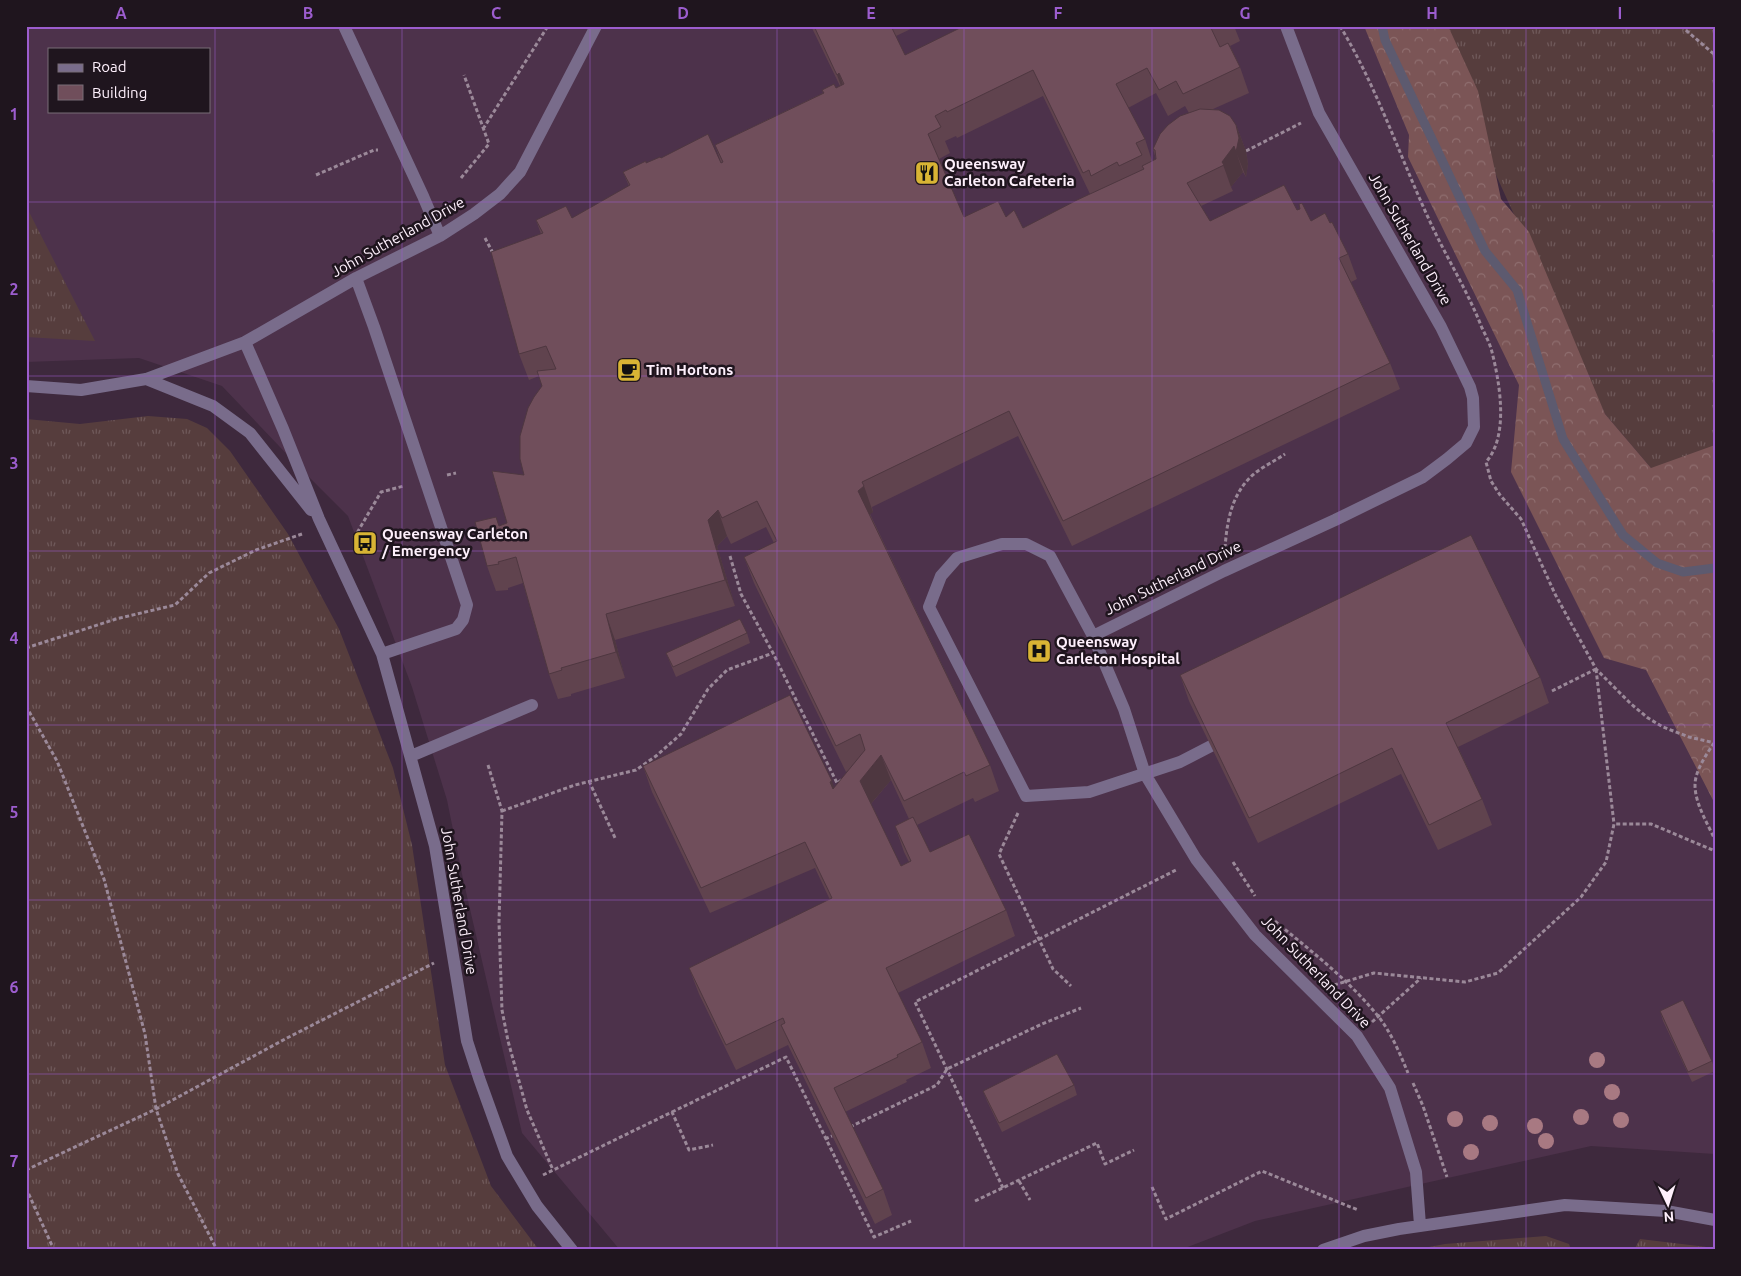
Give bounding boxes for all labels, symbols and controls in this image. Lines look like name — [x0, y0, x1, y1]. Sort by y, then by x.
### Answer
text: A — [115, 4, 127, 22]
text: B — [303, 4, 313, 22]
text: C — [491, 4, 501, 22]
text: D — [677, 4, 689, 22]
text: E — [866, 4, 876, 22]
text: F — [1054, 4, 1063, 22]
text: G — [1239, 4, 1251, 22]
text: H — [1426, 4, 1438, 22]
text: I — [1618, 4, 1622, 22]
legend — [48, 48, 210, 112]
text: Road — [92, 58, 127, 75]
text: Building — [92, 84, 147, 101]
text: 1 — [9, 105, 19, 123]
place label: Queensway Carleton Cafeteria — [944, 155, 1075, 189]
restaurant icon: Queensway Carleton Cafeteria — [914, 160, 940, 186]
street label: John Sutherland Drive — [1366, 170, 1455, 308]
street label: John Sutherland Drive — [328, 193, 467, 280]
text: 2 — [9, 280, 19, 298]
cafe icon: Tim Hortons — [616, 357, 642, 383]
place label: Tim Hortons — [646, 361, 733, 378]
text: 3 — [9, 454, 19, 472]
place label: Queensway Carleton / Emergency — [381, 525, 528, 559]
bus stop icon: Queensway Carleton / Emergency — [352, 530, 378, 556]
street label: John Sutherland Drive — [1102, 537, 1244, 618]
text: 4 — [9, 629, 19, 647]
place label: Queensway Carleton Hospital — [1056, 633, 1180, 667]
hospital icon: Queensway Carleton Hospital — [1026, 638, 1052, 664]
text: 5 — [9, 803, 19, 821]
street label: John Sutherland Drive — [438, 826, 481, 976]
street label: John Sutherland Drive — [1258, 912, 1374, 1031]
text: 6 — [9, 978, 19, 996]
text: 7 — [9, 1152, 19, 1170]
north arrow — [1644, 1178, 1694, 1228]
text: N — [1663, 1209, 1675, 1225]

